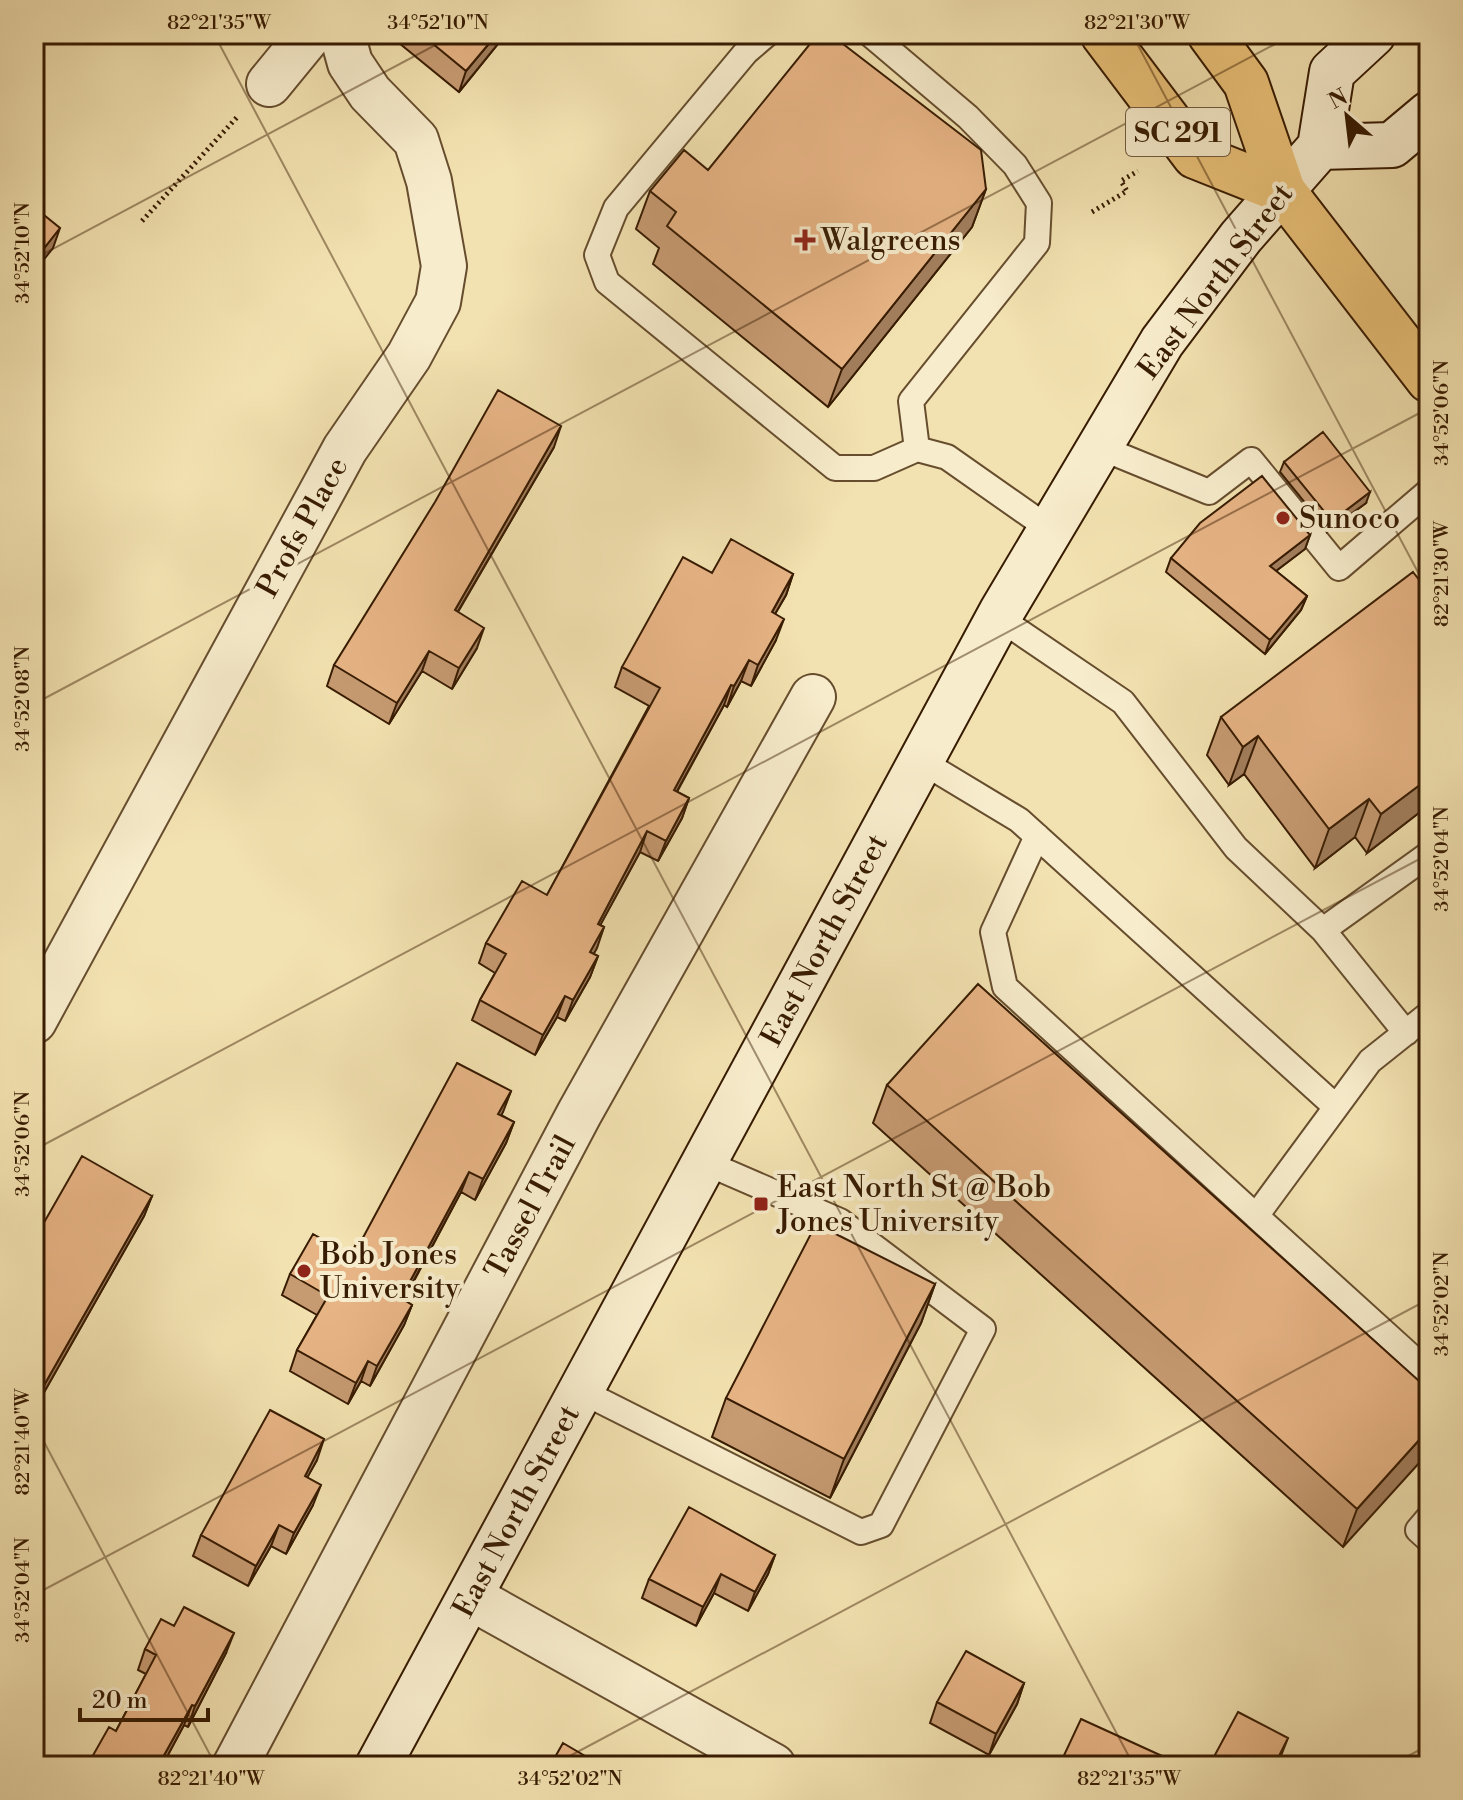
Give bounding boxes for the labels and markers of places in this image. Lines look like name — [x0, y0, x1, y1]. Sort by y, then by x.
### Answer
place label: Walgreens — [820, 222, 961, 260]
marker: Walgreens — [796, 231, 814, 249]
place label: Sunoco — [1299, 500, 1400, 538]
marker: Sunoco — [1274, 509, 1292, 527]
place label: East North St @ Bob Jones University — [776, 1169, 1051, 1241]
marker: East North St @ Bob Jones University — [752, 1195, 770, 1213]
place label: Bob Jones University — [319, 1236, 460, 1308]
marker: Bob Jones University — [295, 1262, 313, 1280]

